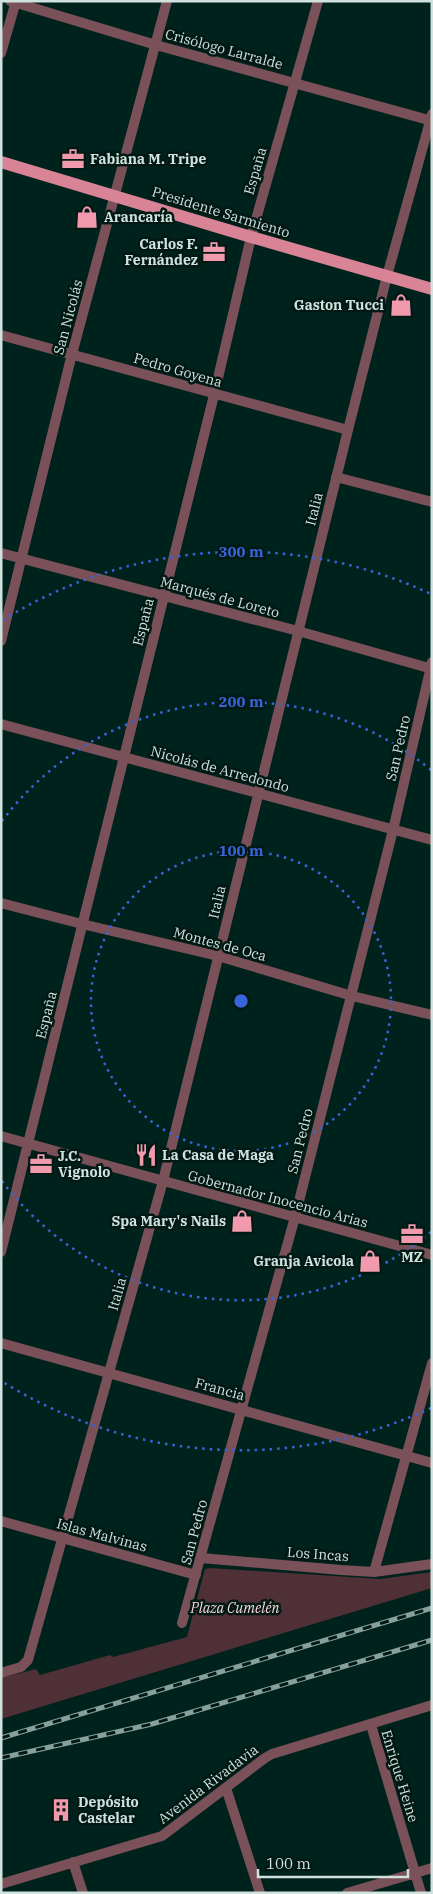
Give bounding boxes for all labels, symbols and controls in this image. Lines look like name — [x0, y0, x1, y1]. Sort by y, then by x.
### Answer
street label: Crisólogo Larralde — [163, 25, 285, 73]
street label: España — [240, 145, 270, 197]
office icon: Fabiana M. Tripe — [60, 146, 86, 172]
place label: Fabiana M. Tripe — [90, 150, 206, 168]
street label: Presidente Sarmiento — [150, 182, 292, 242]
shop icon: Arancaría — [74, 204, 100, 230]
place label: Arancaría — [104, 208, 173, 226]
place label: Carlos F. Fernández — [124, 235, 198, 269]
office icon: Carlos F. Fernández — [201, 239, 227, 265]
street label: San Nicolás — [49, 277, 87, 357]
shop icon: Gaston Tucci — [388, 292, 414, 318]
place label: Gaston Tucci — [294, 296, 384, 314]
street label: Pedro Goyena — [132, 349, 225, 391]
street label: Italia — [301, 490, 327, 528]
text: 300 m — [218, 542, 264, 561]
street label: Marqués de Loreto — [158, 572, 282, 622]
street label: España — [128, 596, 158, 648]
text: 200 m — [218, 692, 264, 711]
street label: San Pedro — [382, 713, 414, 783]
street label: Nicolás de Arredondo — [149, 742, 291, 796]
text: 100 m — [218, 841, 264, 860]
street label: Italia — [204, 883, 230, 920]
street label: Montes de Oca — [171, 923, 269, 965]
street label: España — [31, 989, 61, 1041]
centre of rings — [232, 992, 250, 1010]
street label: San Pedro — [283, 1106, 317, 1176]
restaurant icon: La Casa de Maga — [133, 1142, 159, 1168]
place label: La Casa de Maga — [162, 1146, 274, 1164]
place label: J.C. Vignolo — [58, 1147, 110, 1181]
office icon: J.C. Vignolo — [28, 1151, 54, 1177]
street label: Gobernador Inocencio Arias — [186, 1166, 370, 1232]
shop icon: Spa Mary's Nails — [229, 1208, 255, 1234]
place label: Spa Mary's Nails — [112, 1212, 226, 1230]
office icon: MZ — [399, 1221, 425, 1247]
shop icon: Granja Avicola — [357, 1248, 383, 1274]
place label: MZ — [401, 1248, 423, 1266]
place label: Granja Avicola — [253, 1252, 354, 1270]
street label: Italia — [104, 1275, 130, 1313]
street label: Francia — [193, 1374, 247, 1404]
street label: San Pedro — [177, 1497, 211, 1567]
street label: Islas Malvinas — [55, 1514, 149, 1556]
street label: Los Incas — [287, 1543, 350, 1565]
park label: Plaza Cumelén — [190, 1599, 279, 1617]
street label: Enrique Heine — [377, 1728, 423, 1824]
street label: Avenida Rivadavia — [154, 1740, 262, 1828]
place label: Depósito Castelar — [78, 1793, 139, 1827]
building icon: Depósito Castelar — [48, 1797, 74, 1823]
scale bar — [258, 1846, 408, 1878]
text: 100 m — [266, 1854, 311, 1873]

